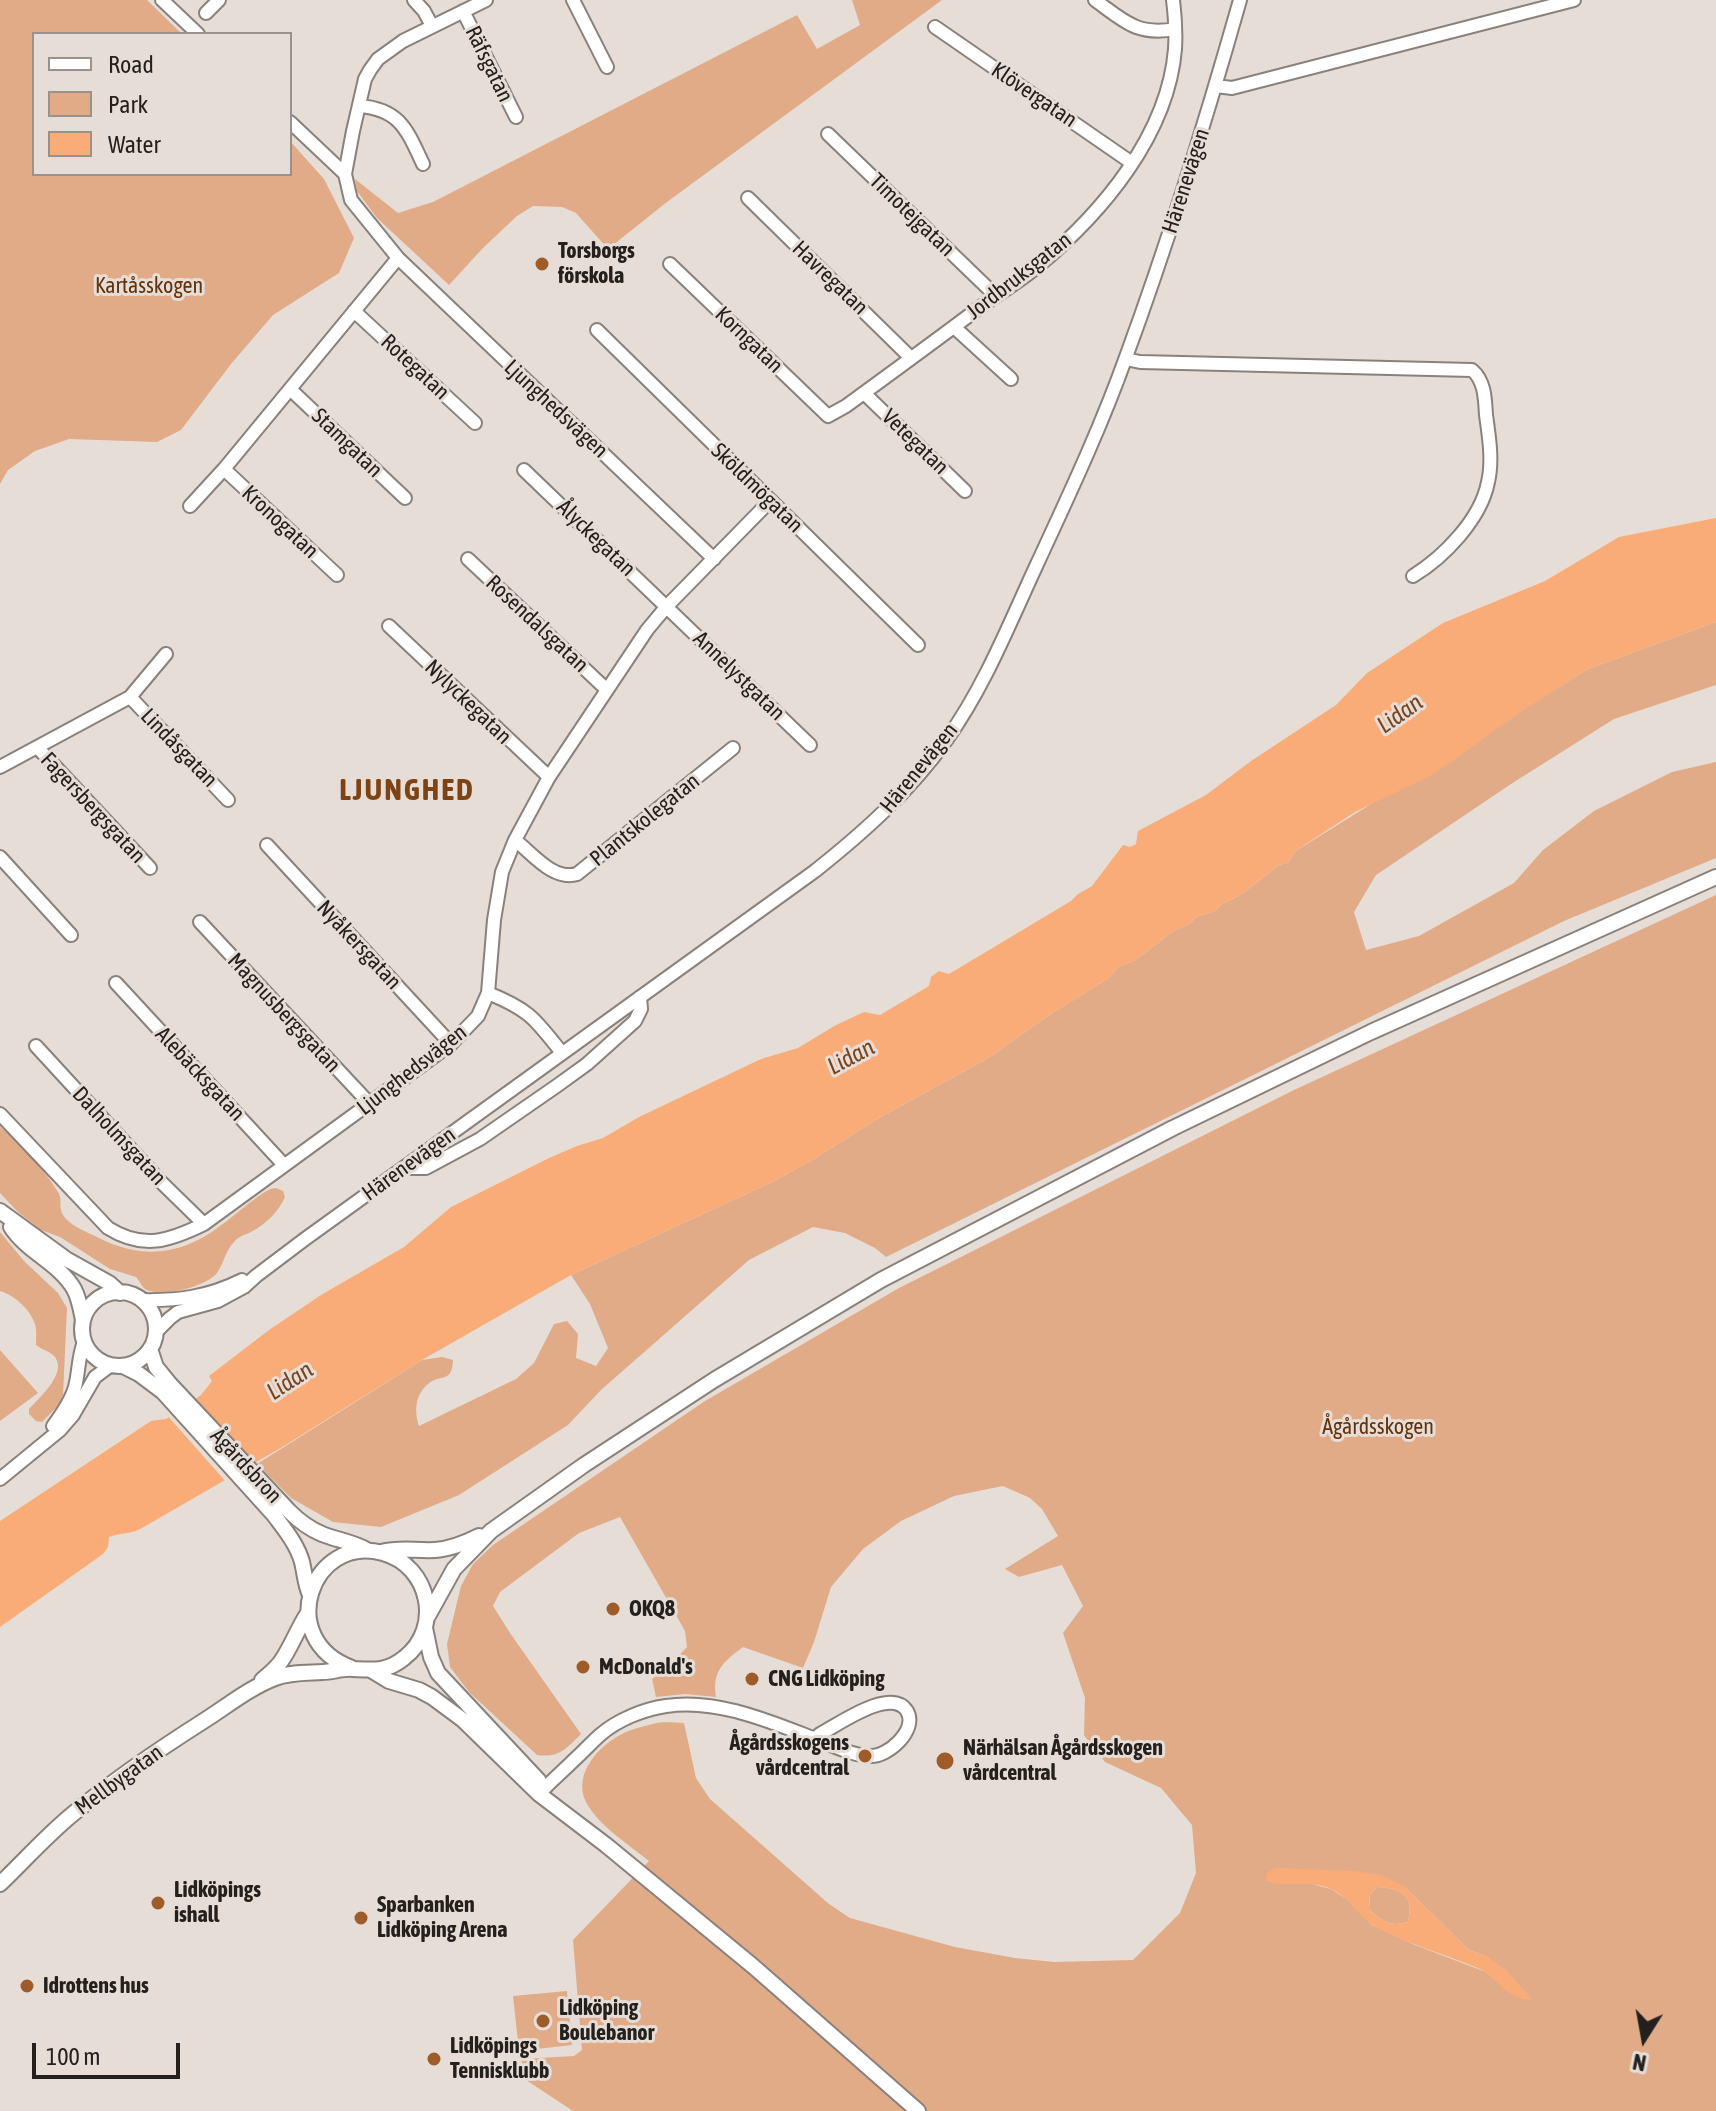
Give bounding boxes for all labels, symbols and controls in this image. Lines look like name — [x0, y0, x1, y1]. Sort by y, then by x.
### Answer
street label: Räfsgatan — [459, 22, 519, 106]
legend — [32, 32, 292, 176]
text: Road — [108, 51, 154, 78]
street label: Klövergatan — [986, 57, 1082, 133]
text: Park — [108, 91, 148, 118]
street label: Härenevägen — [1157, 125, 1215, 237]
text: Water — [108, 131, 161, 158]
street label: Timotejgatan — [864, 168, 960, 262]
street label: Jordbruksgatan — [961, 227, 1077, 325]
street label: Havregatan — [787, 235, 873, 321]
place label: Torsborgs förskola — [558, 238, 635, 290]
marker: Torsborgs förskola — [533, 255, 551, 273]
park label: Kartåsskogen — [95, 273, 203, 299]
street label: Korngatan — [710, 301, 788, 379]
street label: Rotegatan — [375, 329, 455, 405]
street label: Ljunghedsvägen — [499, 354, 613, 464]
street label: Stamgatan — [306, 403, 388, 483]
street label: Vetegatan — [876, 404, 954, 480]
street label: Sköldmögatan — [706, 438, 808, 538]
street label: Kronogatan — [236, 480, 324, 564]
street label: Ålyckegatan — [551, 494, 641, 582]
street label: Rosendalsgatan — [480, 570, 594, 678]
street label: Annelystgatan — [688, 626, 790, 726]
street label: Nylyckegatan — [419, 654, 517, 750]
water label: Lidan — [1372, 688, 1428, 740]
street label: Lindåsgatan — [135, 703, 223, 793]
street label: Härenevägen — [875, 717, 963, 819]
street label: Fagersbergsgatan — [35, 747, 151, 869]
street label: Plantskolegatan — [585, 768, 705, 872]
district label: LJUNGHED — [339, 773, 475, 809]
street label: Nyåkersgatan — [311, 895, 407, 995]
street label: Magnusbergsgatan — [222, 948, 346, 1078]
street label: Ljunghedsvägen — [352, 1019, 472, 1121]
street label: Alebäcksgatan — [150, 1021, 250, 1127]
water label: Lidan — [823, 1033, 879, 1081]
street label: Dalholmsgatan — [67, 1081, 171, 1191]
street label: Härenevägen — [357, 1121, 461, 1207]
water label: Lidan — [262, 1356, 318, 1406]
park label: Ågårdsskogen — [1322, 1414, 1434, 1440]
street label: Ågårdsbron — [205, 1423, 287, 1509]
place label: OKQ8 — [629, 1596, 675, 1622]
marker: OKQ8 — [604, 1600, 622, 1618]
place label: McDonald's — [599, 1654, 693, 1680]
marker: McDonald's — [574, 1658, 592, 1676]
place label: CNG Lidköping — [768, 1666, 885, 1692]
marker: CNG Lidköping — [743, 1670, 761, 1688]
place label: Ågårdsskogens vårdcentral — [729, 1730, 849, 1782]
place label: Närhälsan Ågårdsskogen vårdcentral — [963, 1735, 1163, 1786]
street label: Mellbygatan — [70, 1739, 168, 1821]
marker: Ågårdsskogens vårdcentral — [856, 1747, 874, 1765]
marker: Närhälsan Ågårdsskogen vårdcentral — [934, 1750, 956, 1772]
place label: Lidköpings ishall — [174, 1877, 261, 1928]
place label: Sparbanken Lidköping Arena — [377, 1892, 507, 1944]
marker: Lidköpings ishall — [149, 1894, 167, 1912]
marker: Sparbanken Lidköping Arena — [352, 1909, 370, 1927]
place label: Idrottens hus — [43, 1973, 149, 1999]
marker: Idrottens hus — [18, 1977, 36, 1995]
place label: Lidköping Boulebanor — [559, 1995, 654, 2046]
north arrow — [1604, 1999, 1684, 2079]
marker: Lidköping Boulebanor — [534, 2012, 552, 2030]
scale bar — [36, 2027, 184, 2077]
place label: Lidköpings Tennisklubb — [450, 2033, 549, 2084]
text: 100 m — [46, 2043, 100, 2070]
text: N — [1631, 2049, 1648, 2077]
marker: Lidköpings Tennisklubb — [425, 2050, 443, 2068]

